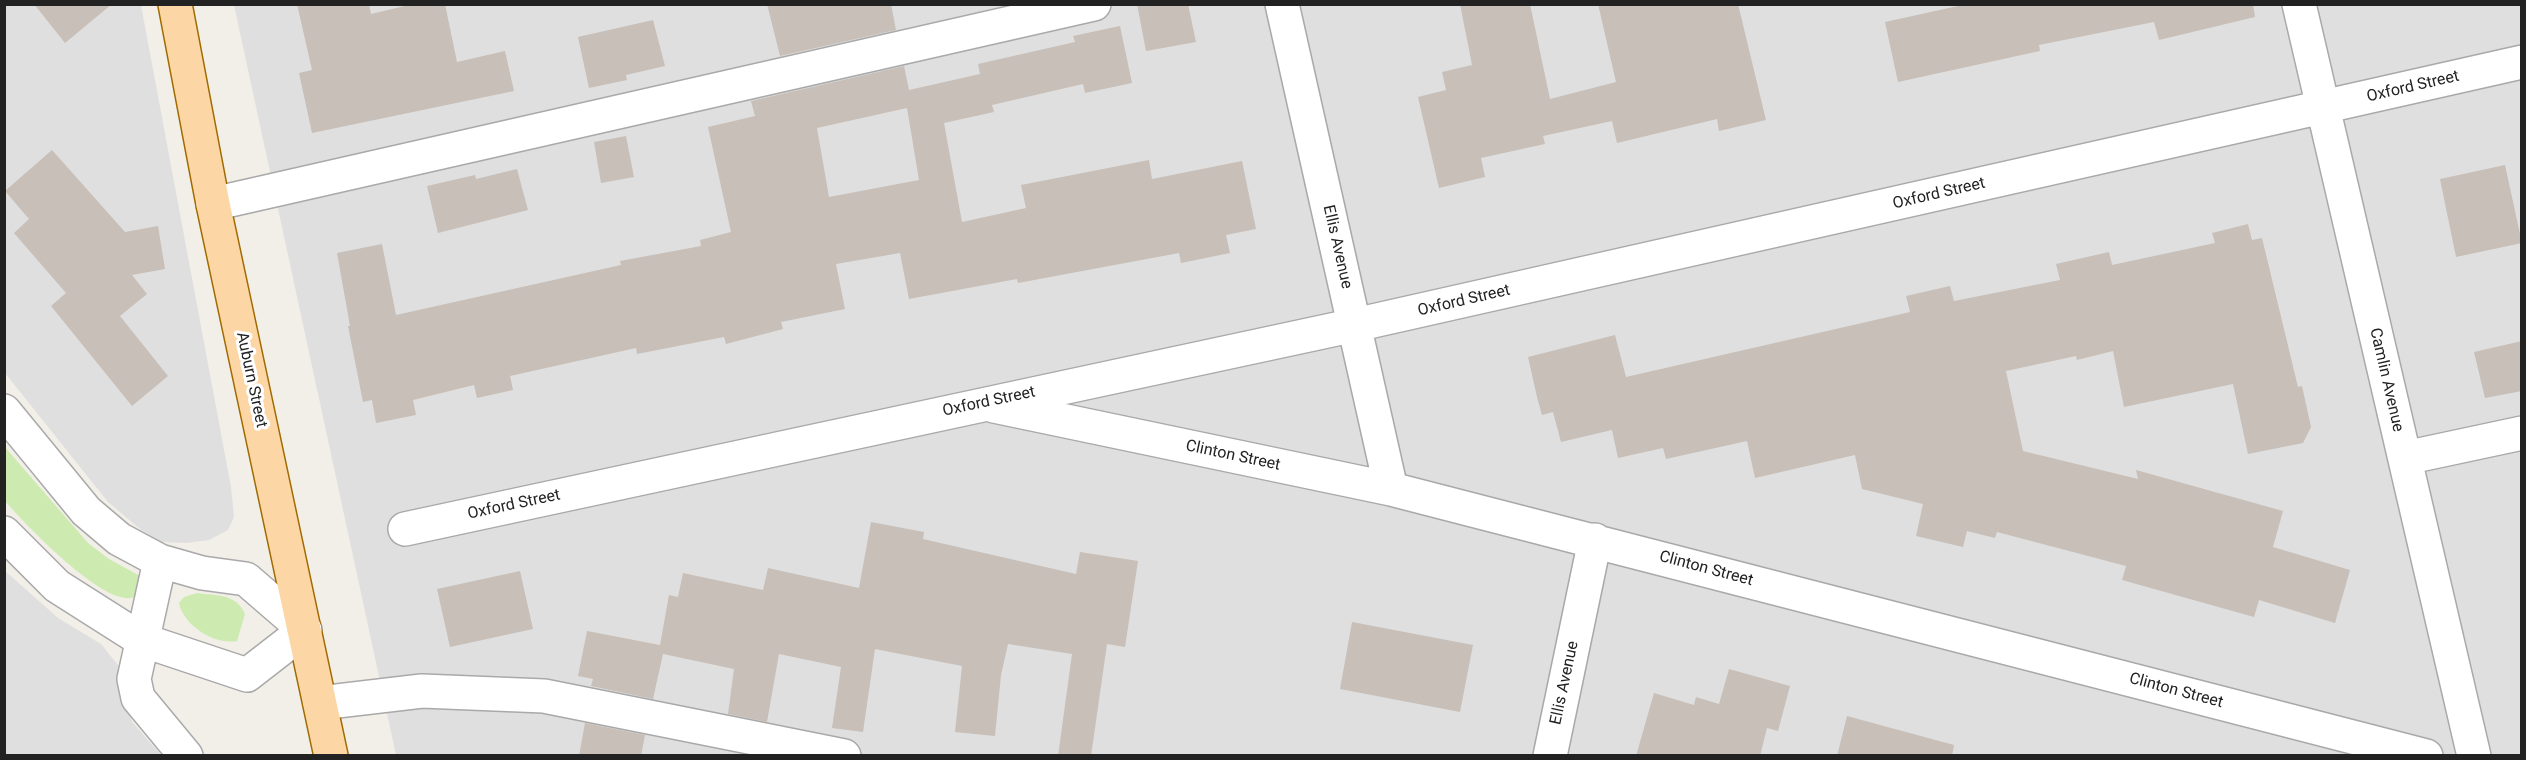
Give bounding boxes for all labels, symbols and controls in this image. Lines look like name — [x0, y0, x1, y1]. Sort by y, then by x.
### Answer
street label: Oxford Street — [2365, 67, 2461, 107]
street label: Oxford Street — [1891, 174, 1987, 214]
street label: Ellis Avenue — [1318, 203, 1356, 291]
street label: Oxford Street — [1416, 281, 1512, 321]
street label: Camlin Avenue — [2365, 326, 2407, 434]
street label: Auburn Street — [231, 330, 271, 430]
street label: Oxford Street — [941, 383, 1037, 421]
street label: Clinton Street — [1184, 437, 1282, 475]
street label: Oxford Street — [466, 486, 562, 524]
street label: Clinton Street — [1657, 547, 1755, 591]
street label: Ellis Avenue — [1547, 639, 1583, 727]
street label: Clinton Street — [2127, 669, 2225, 713]

